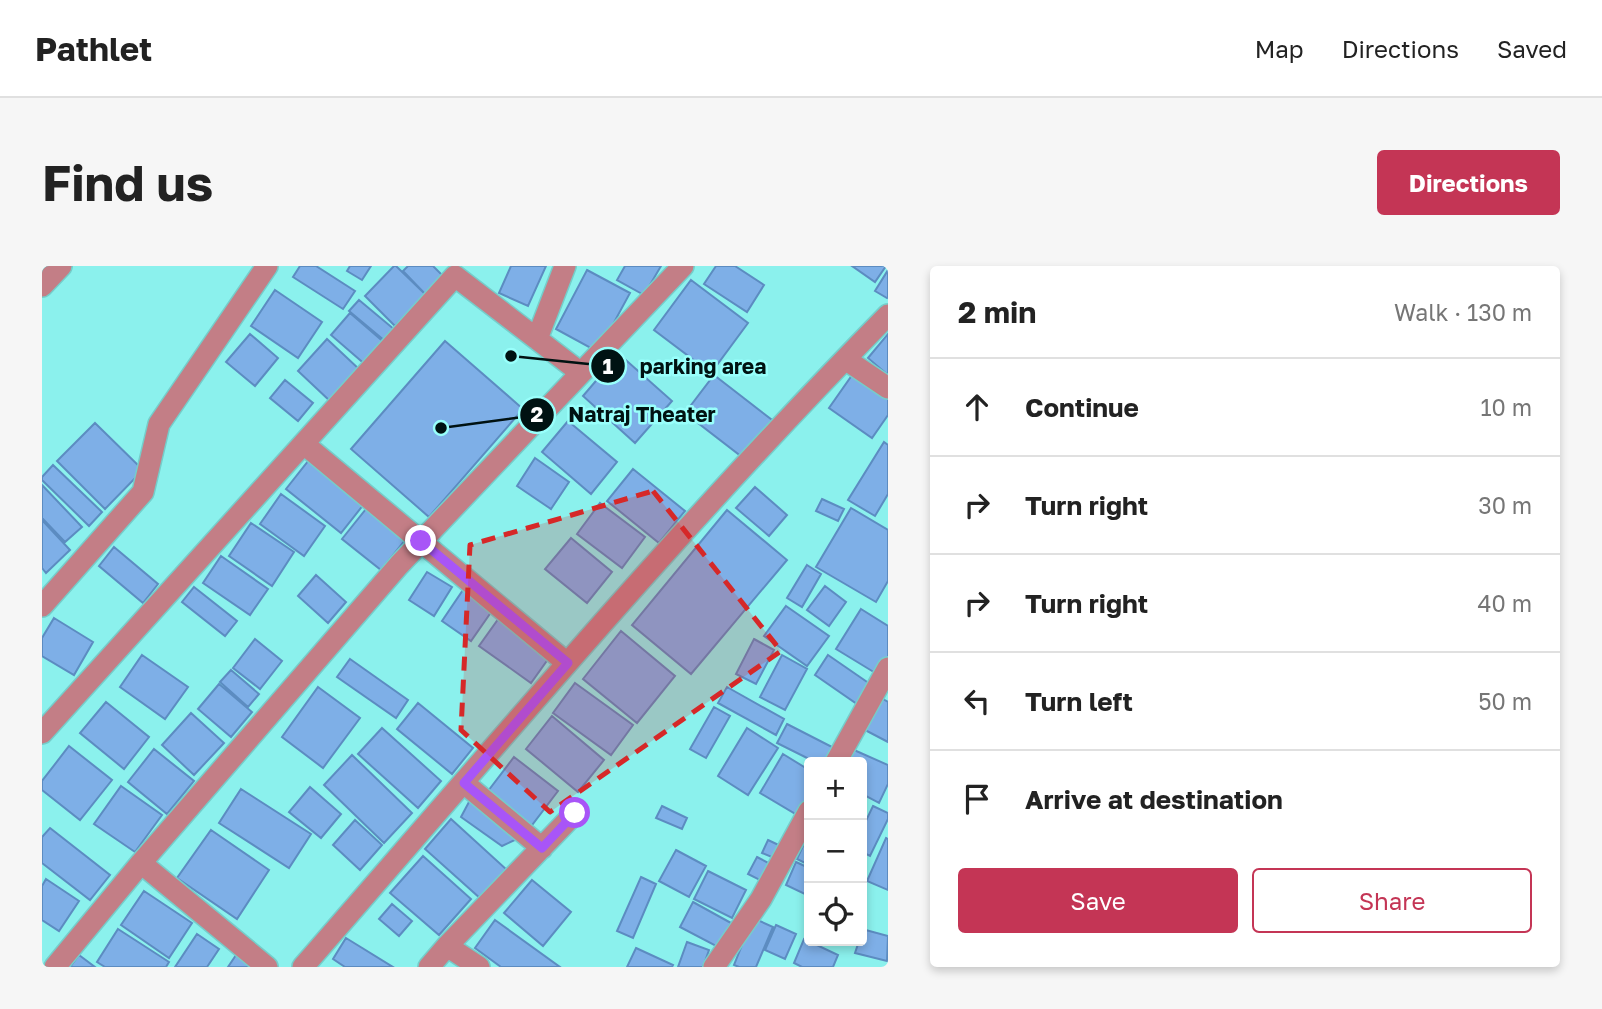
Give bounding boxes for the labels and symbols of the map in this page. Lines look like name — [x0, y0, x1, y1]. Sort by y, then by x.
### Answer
callout: parking area — [591, 345, 780, 387]
text: 1 — [603, 353, 614, 379]
text: parking area — [640, 353, 766, 379]
callout: Natraj Theater — [519, 394, 730, 436]
text: 2 — [531, 401, 544, 427]
text: Natraj Theater — [568, 401, 716, 427]
route end — [405, 525, 436, 556]
route start — [559, 797, 590, 828]

